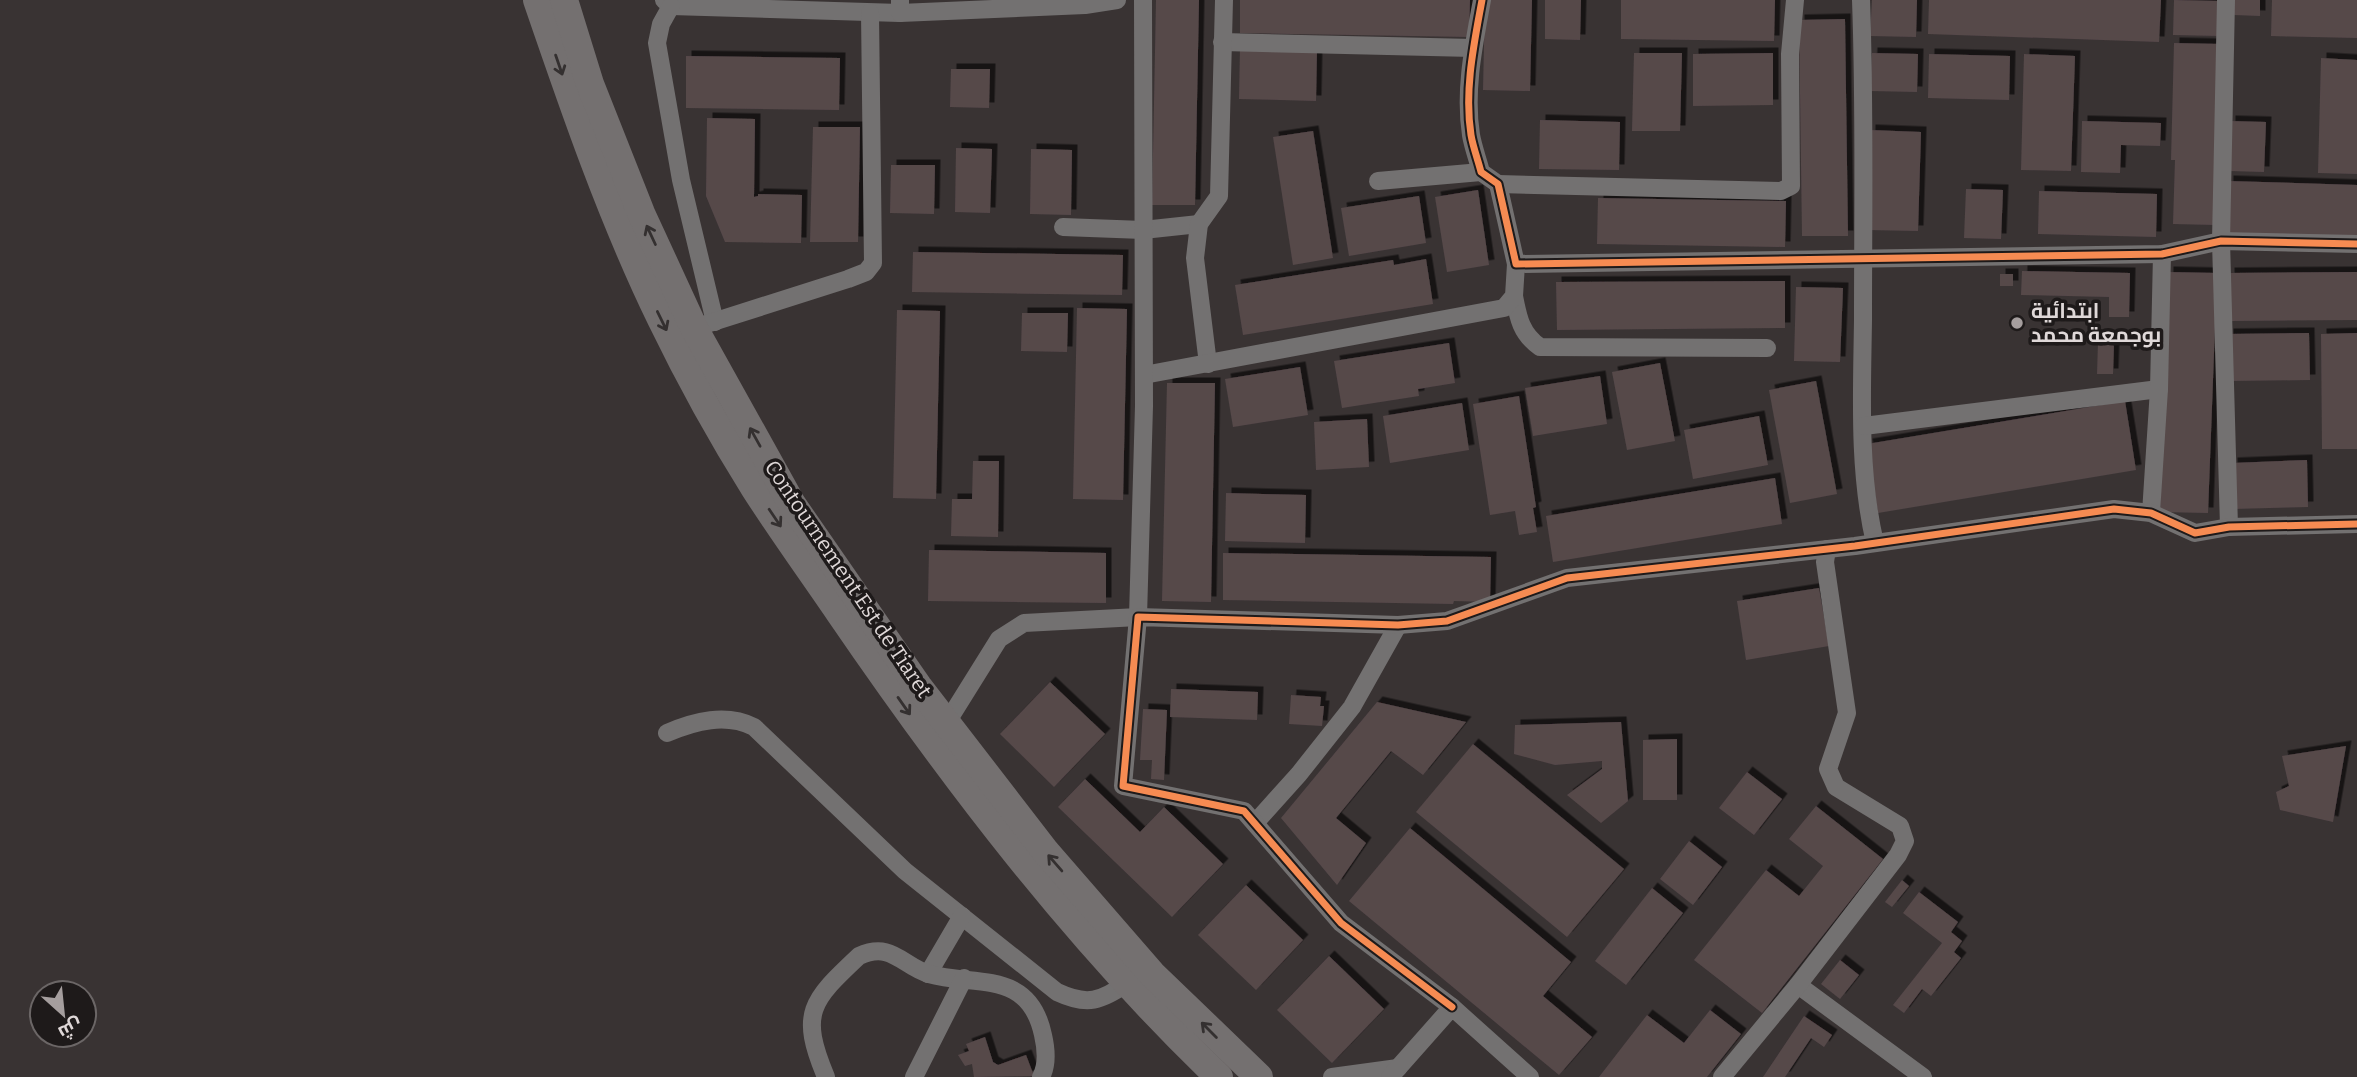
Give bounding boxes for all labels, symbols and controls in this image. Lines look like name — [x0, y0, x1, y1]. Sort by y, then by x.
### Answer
one-way arrow — [554, 53, 566, 75]
one-way arrow — [644, 225, 657, 246]
place label: ابتدائية بوجمعة محمد — [2031, 298, 2161, 348]
one-way arrow — [656, 310, 670, 331]
marker: ابتدائية بوجمعة محمد — [2009, 315, 2025, 331]
one-way arrow — [748, 427, 761, 448]
street label: Contournement Est de Tiaret — [759, 455, 938, 703]
one-way arrow — [768, 508, 782, 527]
one-way arrow — [896, 696, 911, 715]
one-way arrow — [1047, 854, 1063, 872]
north arrow — [28, 979, 98, 1049]
text: ش — [54, 1013, 87, 1044]
one-way arrow — [1201, 1021, 1218, 1038]

